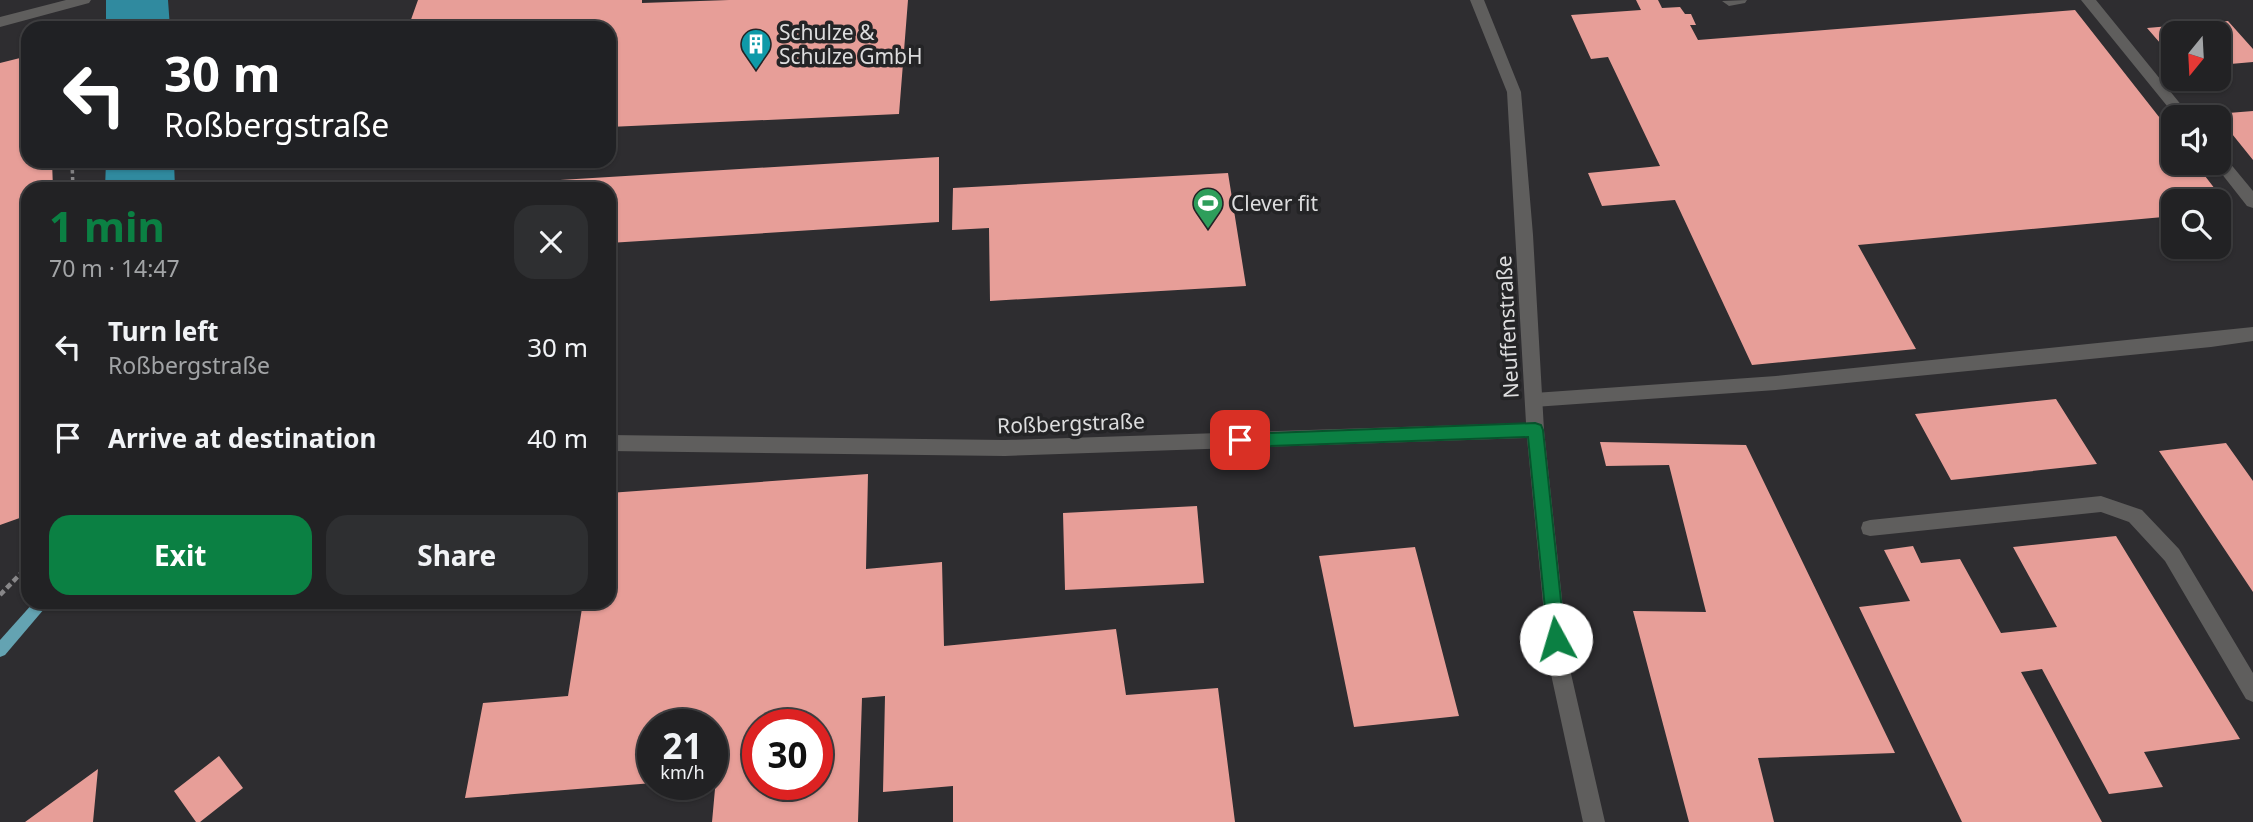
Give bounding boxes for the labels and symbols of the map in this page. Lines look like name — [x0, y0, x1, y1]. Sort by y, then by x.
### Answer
place label: Schulze & Schulze GmbH — [779, 18, 923, 70]
north arrow — [2161, 21, 2231, 91]
building icon: Schulze & Schulze GmbH — [739, 27, 773, 71]
sports icon: Clever fit — [1191, 186, 1225, 230]
place label: Clever fit — [1231, 189, 1318, 217]
street label: Neuffenstraße — [1489, 255, 1525, 399]
street label: Roßbergstraße — [997, 406, 1145, 440]
pin — [1210, 410, 1270, 470]
position arrow — [1519, 602, 1593, 676]
speed limit sign: 30 — [742, 709, 833, 800]

